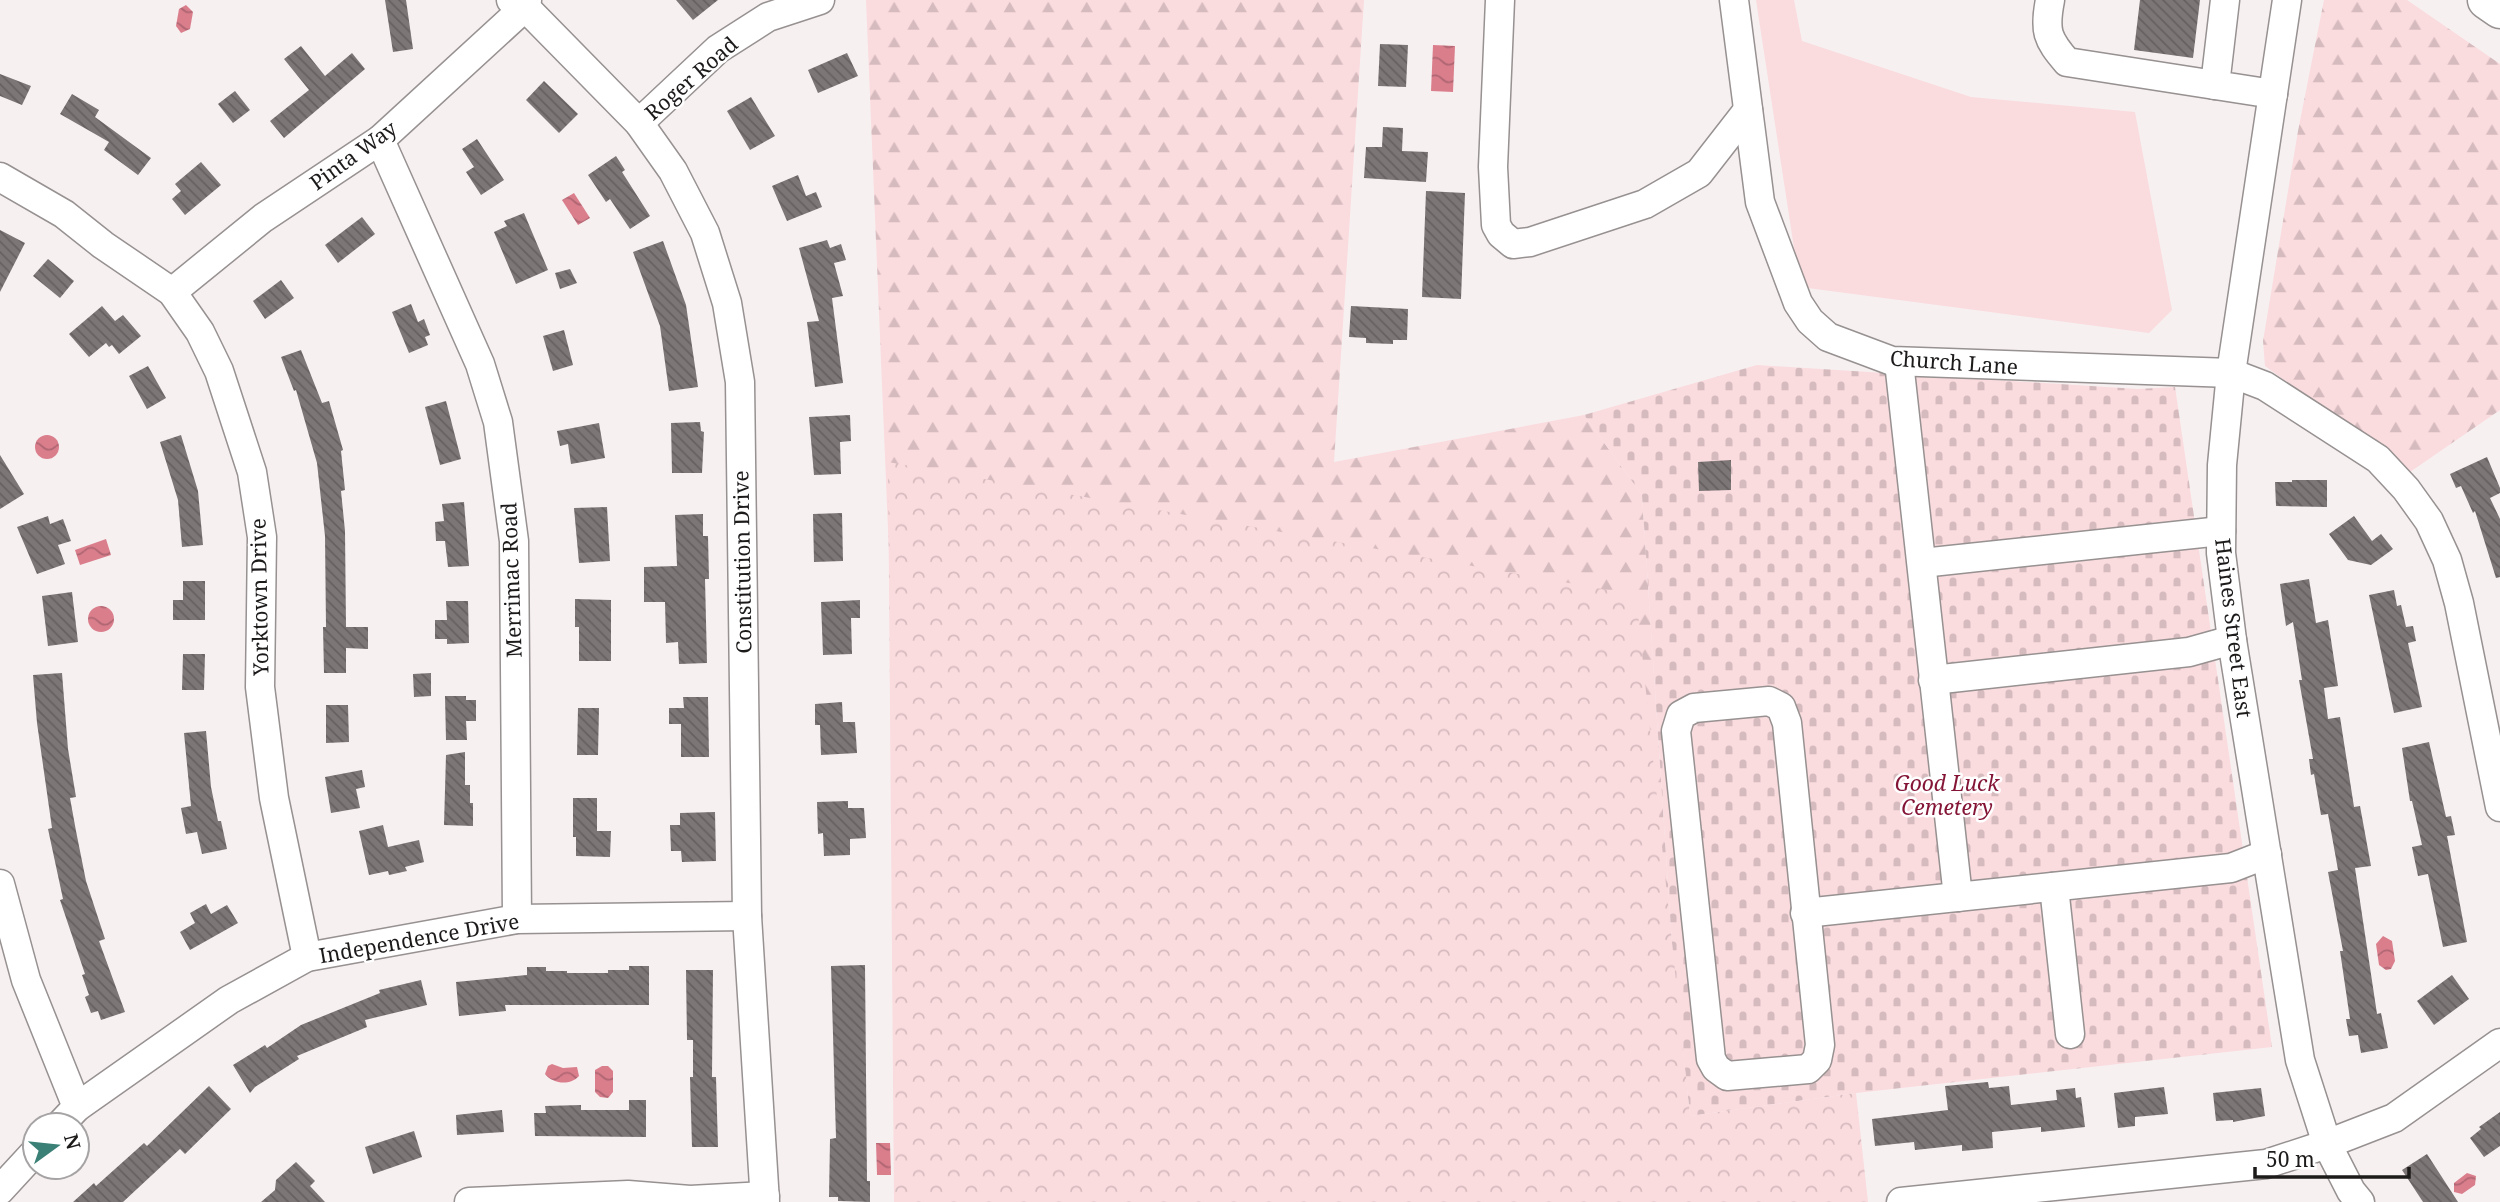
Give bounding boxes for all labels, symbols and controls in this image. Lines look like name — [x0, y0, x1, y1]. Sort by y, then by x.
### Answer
street label: Roger Road — [639, 30, 743, 126]
street label: Pinta Way — [304, 114, 402, 196]
street label: Church Lane — [1889, 344, 2019, 380]
street label: Constitution Drive — [726, 470, 758, 654]
street label: Merrimac Road — [494, 502, 528, 658]
street label: Yorktown Drive — [244, 518, 274, 677]
street label: Haines Street East — [2209, 537, 2259, 719]
park label: Good Luck Cemetery — [1895, 769, 2000, 821]
street label: Independence Drive — [317, 907, 521, 969]
north arrow — [21, 1111, 91, 1181]
text: N — [58, 1131, 87, 1152]
scale bar — [2255, 1136, 2409, 1180]
text: 50 m — [2266, 1145, 2315, 1173]

